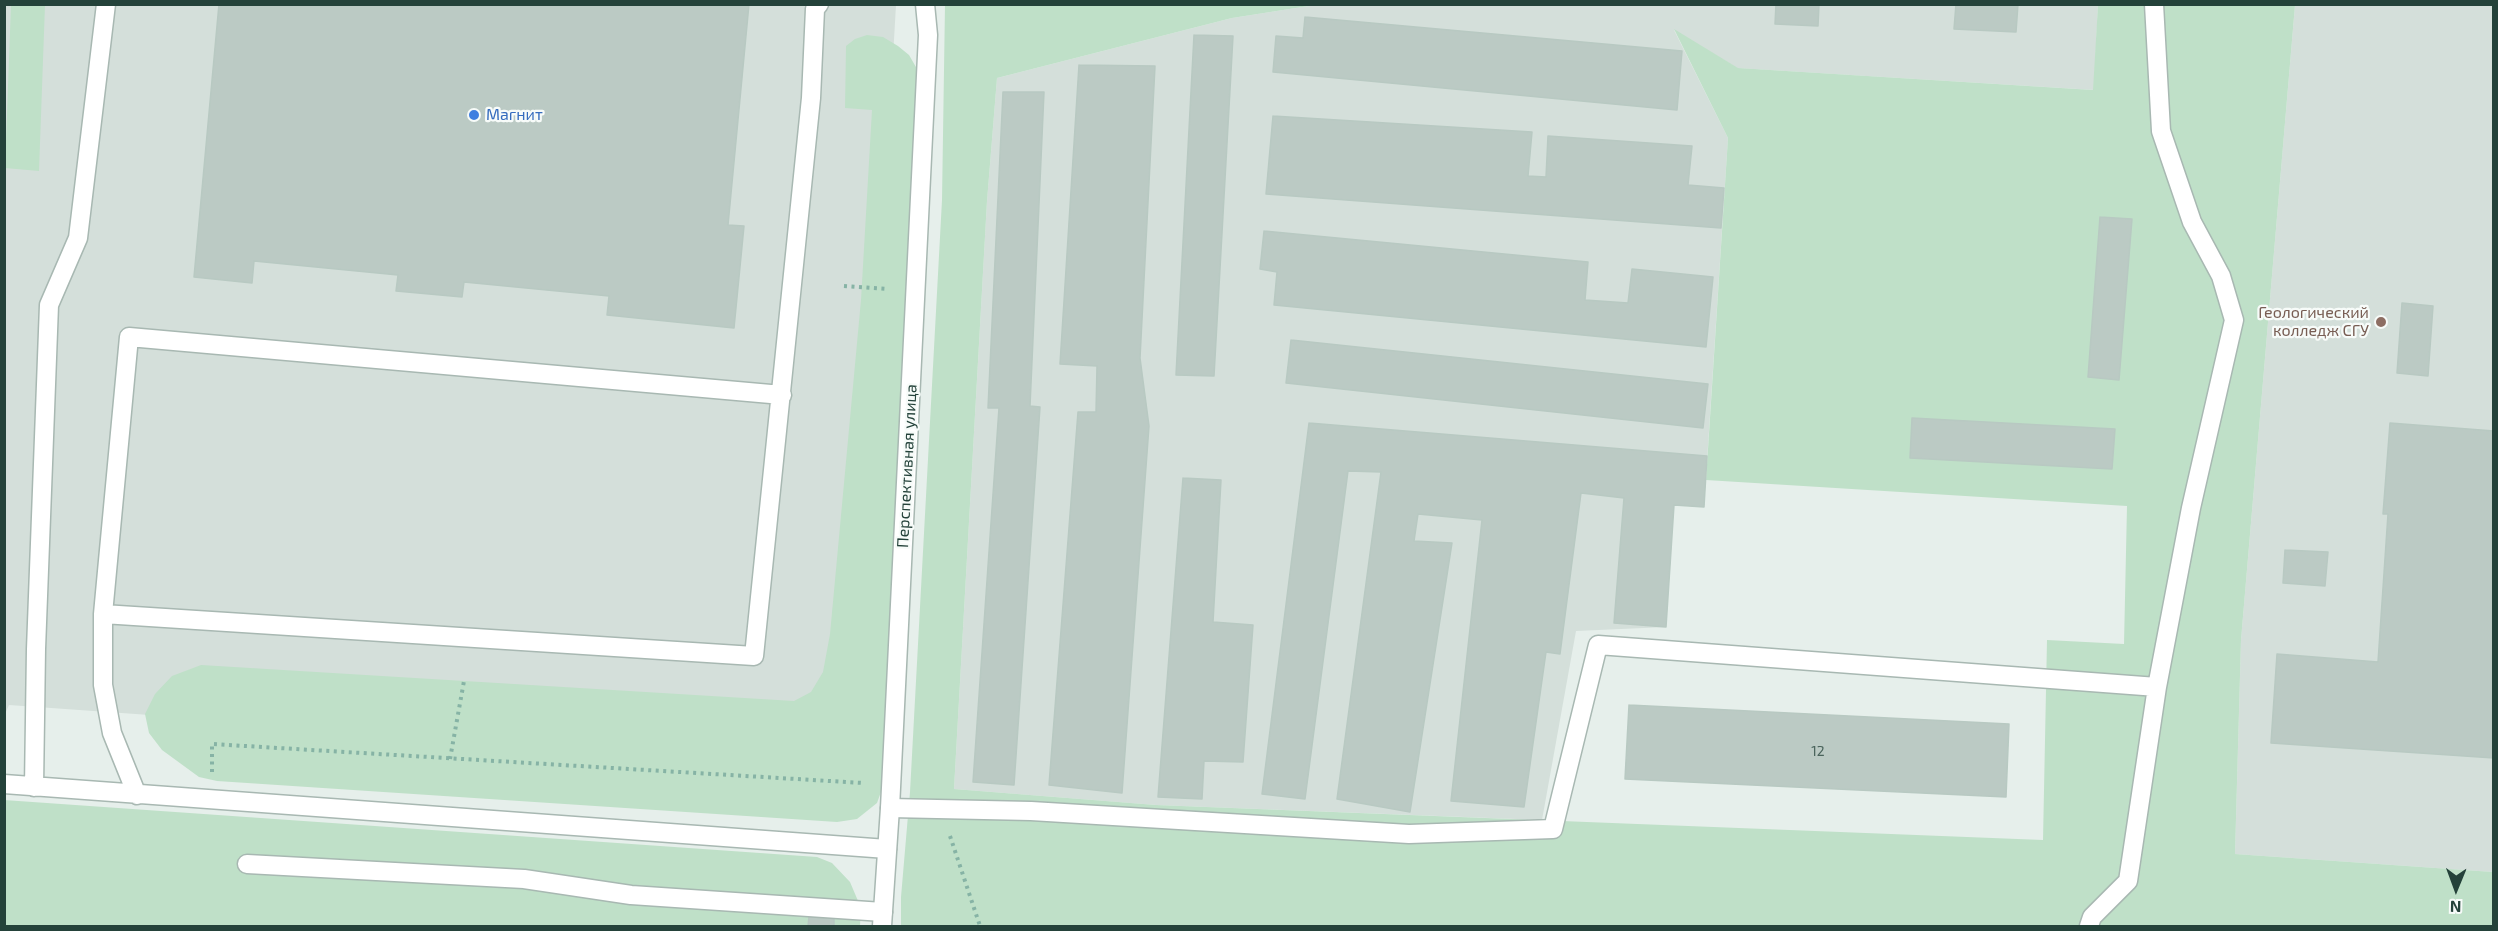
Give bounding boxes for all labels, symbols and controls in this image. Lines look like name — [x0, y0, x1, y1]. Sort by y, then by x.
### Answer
place label: Магнит — [486, 105, 543, 125]
marker: Магнит — [467, 108, 481, 122]
place label: Геологический колледж СГУ — [2258, 303, 2369, 341]
marker: Геологический колледж СГУ — [2374, 315, 2388, 329]
street label: Перспективная улица — [893, 384, 921, 548]
house number: 12 — [1811, 743, 1825, 759]
north arrow — [2426, 859, 2486, 919]
text: N — [2450, 898, 2462, 917]

